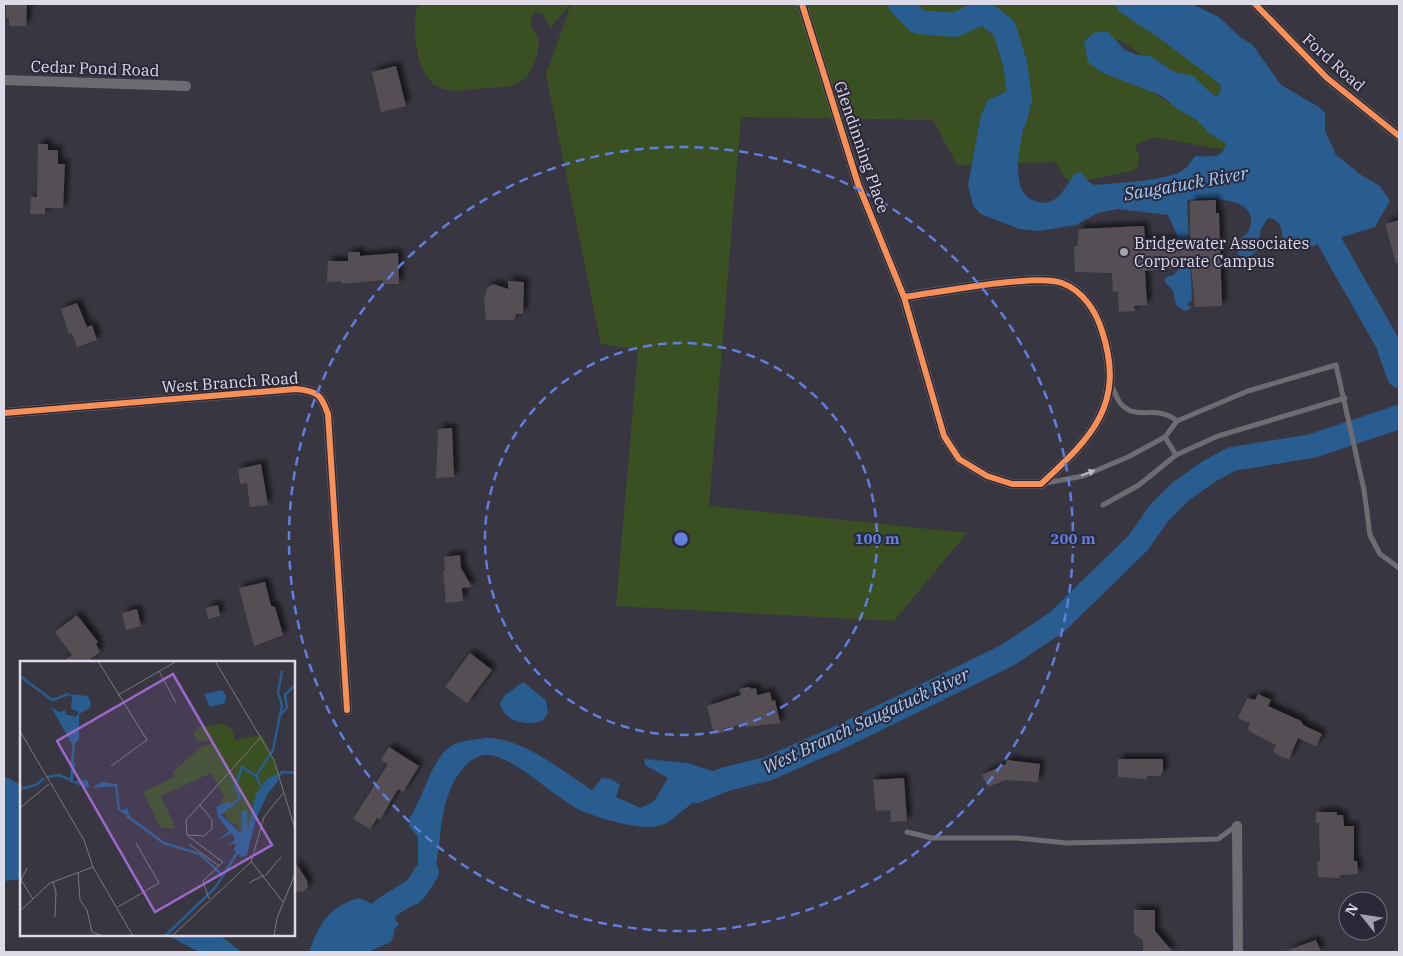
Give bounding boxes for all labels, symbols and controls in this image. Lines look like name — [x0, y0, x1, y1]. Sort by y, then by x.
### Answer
street label: Ford Road — [1299, 29, 1370, 95]
street label: Cedar Pond Road — [30, 56, 160, 80]
street label: Glendinning Place — [830, 78, 894, 216]
water label: Saugatuck River — [1121, 161, 1251, 206]
place label: Bridgewater Associates Corporate Campus — [1134, 233, 1309, 271]
marker: Bridgewater Associates Corporate Campus — [1118, 246, 1130, 258]
street label: West Branch Road — [161, 367, 299, 397]
one-way arrow — [1081, 469, 1096, 476]
text: 100 m — [854, 529, 900, 548]
text: 200 m — [1050, 529, 1096, 548]
centre of rings — [672, 530, 690, 548]
inset map — [20, 661, 295, 936]
water label: West Branch Saugatuck River — [759, 662, 974, 779]
north arrow — [1338, 891, 1388, 941]
text: N — [1341, 900, 1362, 919]

